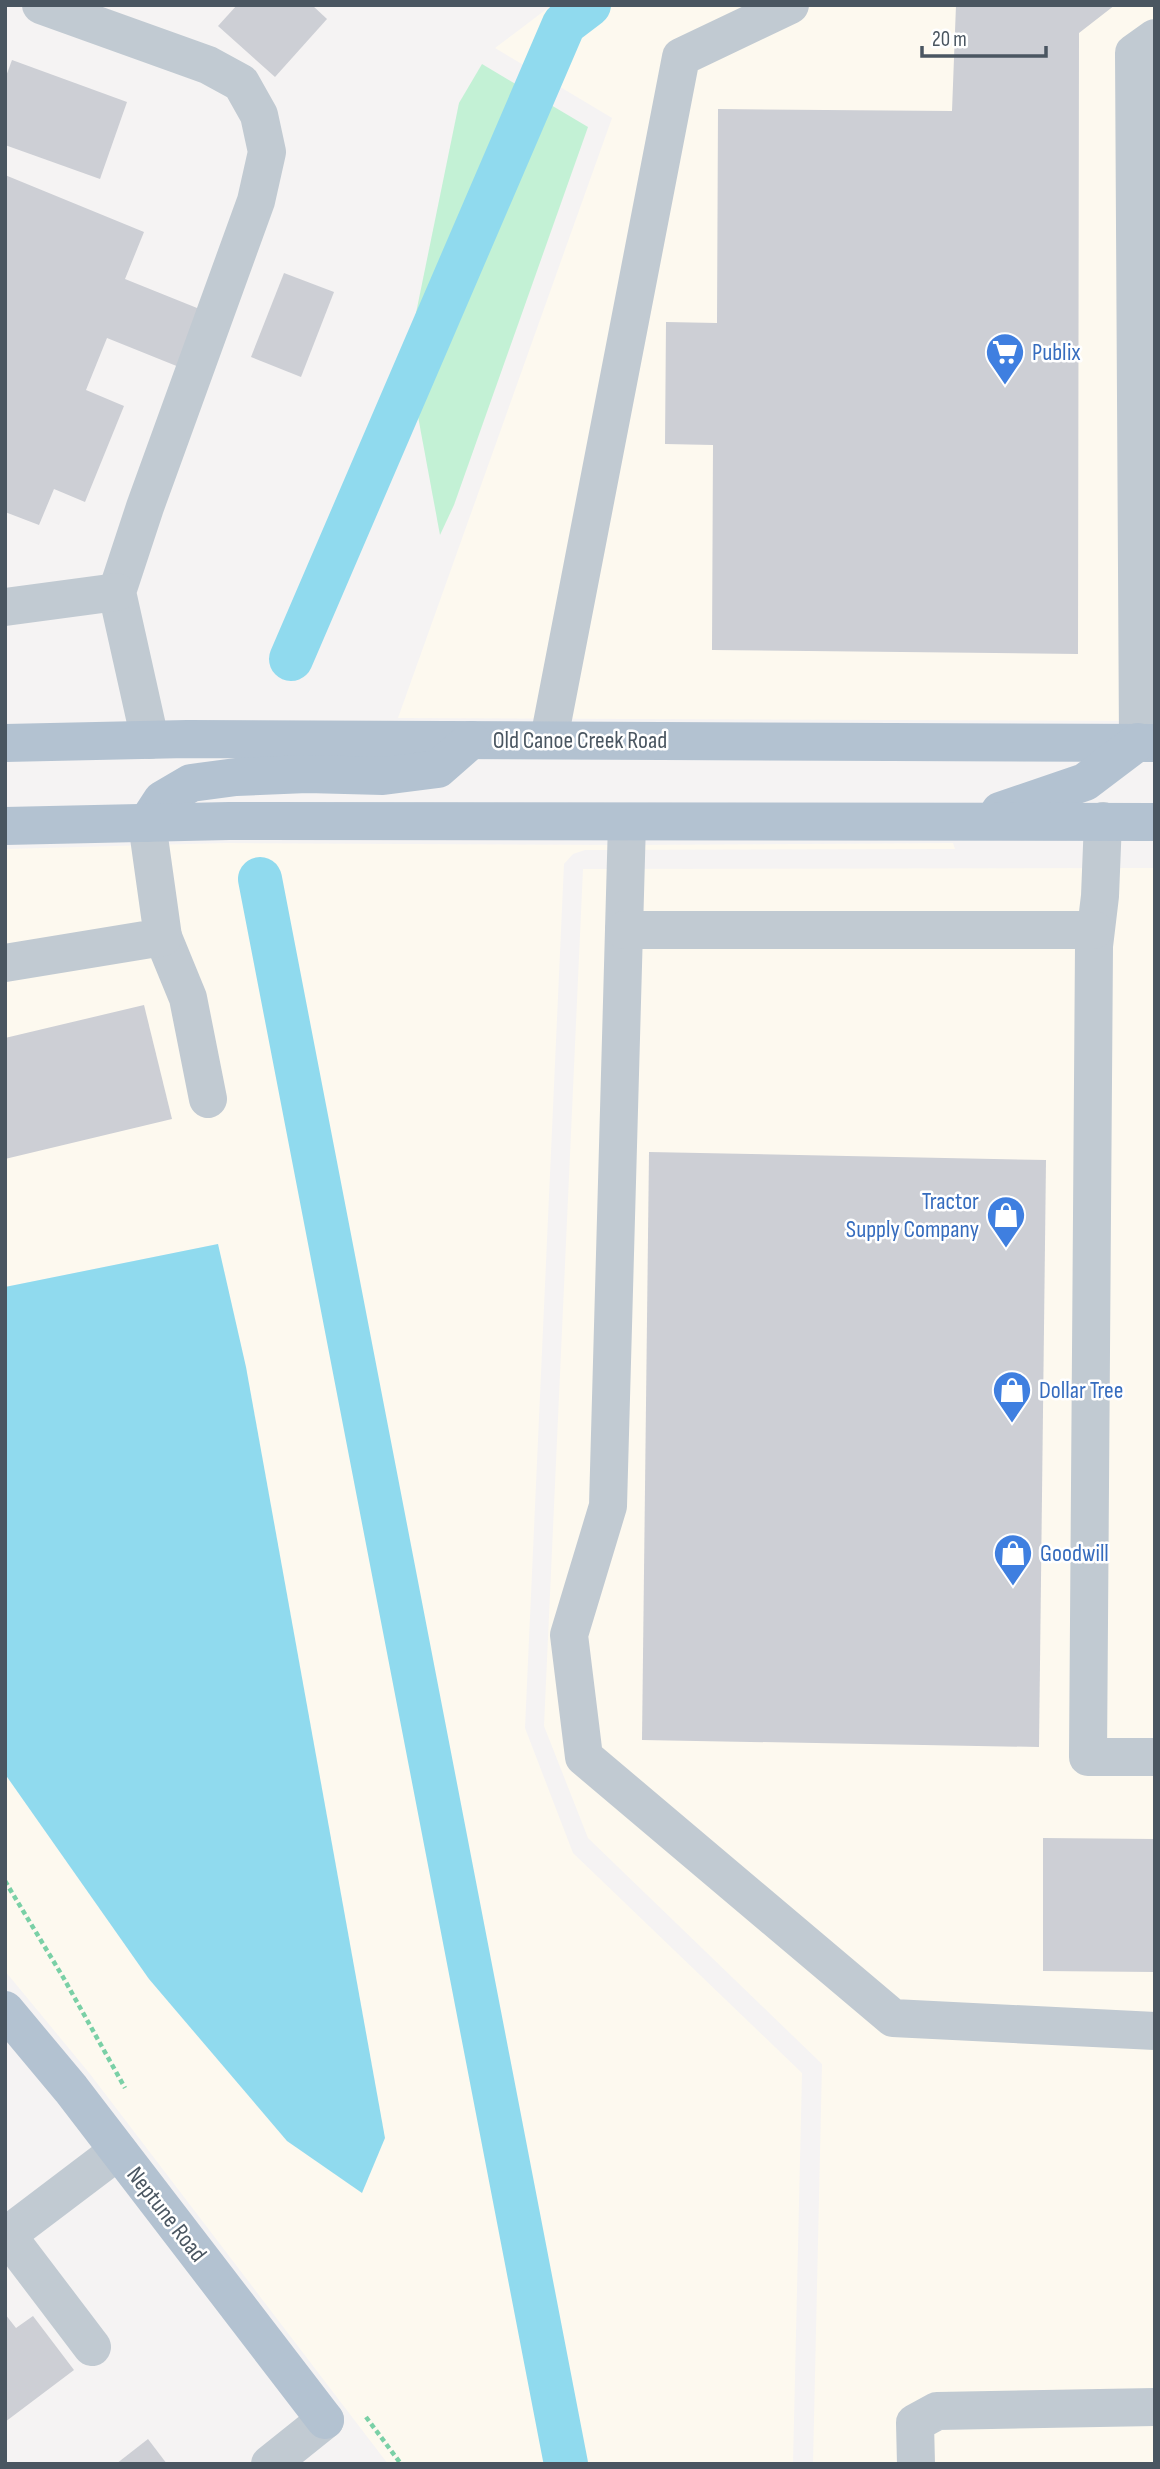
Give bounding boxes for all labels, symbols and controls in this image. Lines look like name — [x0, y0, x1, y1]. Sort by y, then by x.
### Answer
scale bar — [922, 14, 1046, 58]
text: 20 m — [932, 27, 967, 52]
supermarket icon: Publix — [984, 331, 1026, 386]
place label: Publix — [1032, 338, 1081, 367]
street label: Old Canoe Creek Road — [493, 726, 667, 755]
place label: Tractor Supply Company — [846, 1187, 979, 1244]
shop icon: Tractor Supply Company — [985, 1194, 1027, 1249]
shop icon: Dollar Tree — [991, 1369, 1033, 1424]
place label: Dollar Tree — [1039, 1376, 1123, 1405]
shop icon: Goodwill — [992, 1532, 1034, 1587]
place label: Goodwill — [1040, 1539, 1109, 1568]
street label: Neptune Road — [120, 2161, 213, 2268]

